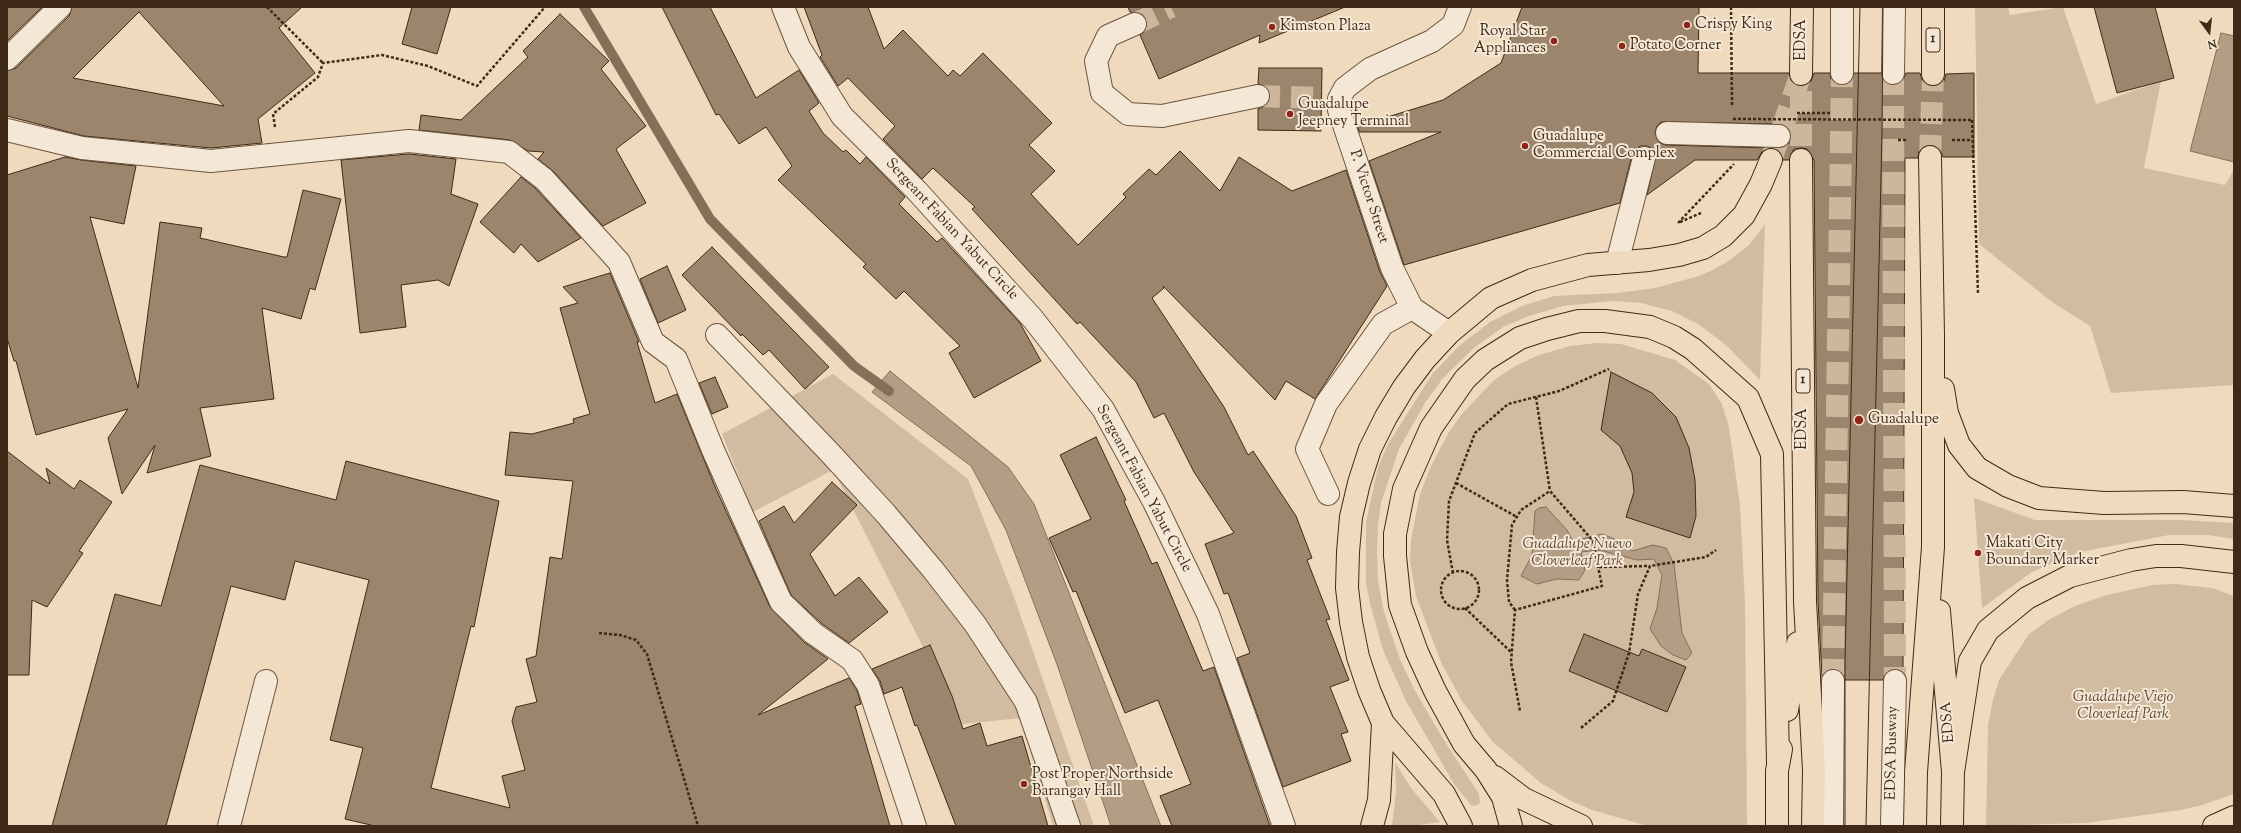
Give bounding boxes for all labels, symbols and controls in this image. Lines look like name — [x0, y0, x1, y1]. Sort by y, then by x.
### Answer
north arrow — [2189, 12, 2229, 52]
place label: Crispy King — [1695, 16, 1772, 34]
place label: Kimston Plaza — [1280, 18, 1371, 36]
street label: EDSA — [1793, 19, 1811, 61]
marker: Crispy King — [1682, 20, 1692, 30]
marker: Kimston Plaza — [1267, 22, 1277, 32]
place label: Royal Star Appliances — [1474, 23, 1546, 58]
road number: 1 — [1926, 28, 1940, 52]
text: N — [2206, 35, 2218, 52]
marker: Royal Star Appliances — [1549, 36, 1559, 46]
place label: Potato Corner — [1630, 37, 1721, 55]
marker: Potato Corner — [1617, 41, 1627, 51]
place label: Guadalupe Jeepney Terminal — [1298, 96, 1409, 131]
marker: Guadalupe Jeepney Terminal — [1285, 109, 1295, 119]
place label: Guadalupe Commercial Complex — [1533, 128, 1675, 163]
marker: Guadalupe Commercial Complex — [1520, 141, 1530, 151]
street label: P. Victor Street — [1344, 148, 1392, 246]
street label: Sergeant Fabian Yabut Circle — [881, 155, 1021, 305]
road number: 1 — [1796, 369, 1810, 393]
street label: Sergeant Fabian Yabut Circle — [1091, 402, 1195, 576]
street label: EDSA — [1794, 408, 1812, 450]
place label: Guadalupe — [1868, 411, 1939, 429]
marker: Guadalupe — [1853, 414, 1865, 426]
place label: Makati City Boundary Marker — [1986, 535, 2099, 570]
park label: Guadalupe Nuevo Cloverleaf Park — [1522, 536, 1632, 571]
marker: Makati City Boundary Marker — [1973, 548, 1983, 558]
park label: Guadalupe Viejo Cloverleaf Park — [2073, 689, 2173, 724]
street label: EDSA — [1938, 700, 1960, 744]
street label: EDSA Busway — [1883, 706, 1903, 800]
place label: Post Proper Northside Barangay Hall — [1032, 766, 1173, 801]
marker: Post Proper Northside Barangay Hall — [1019, 779, 1029, 789]

